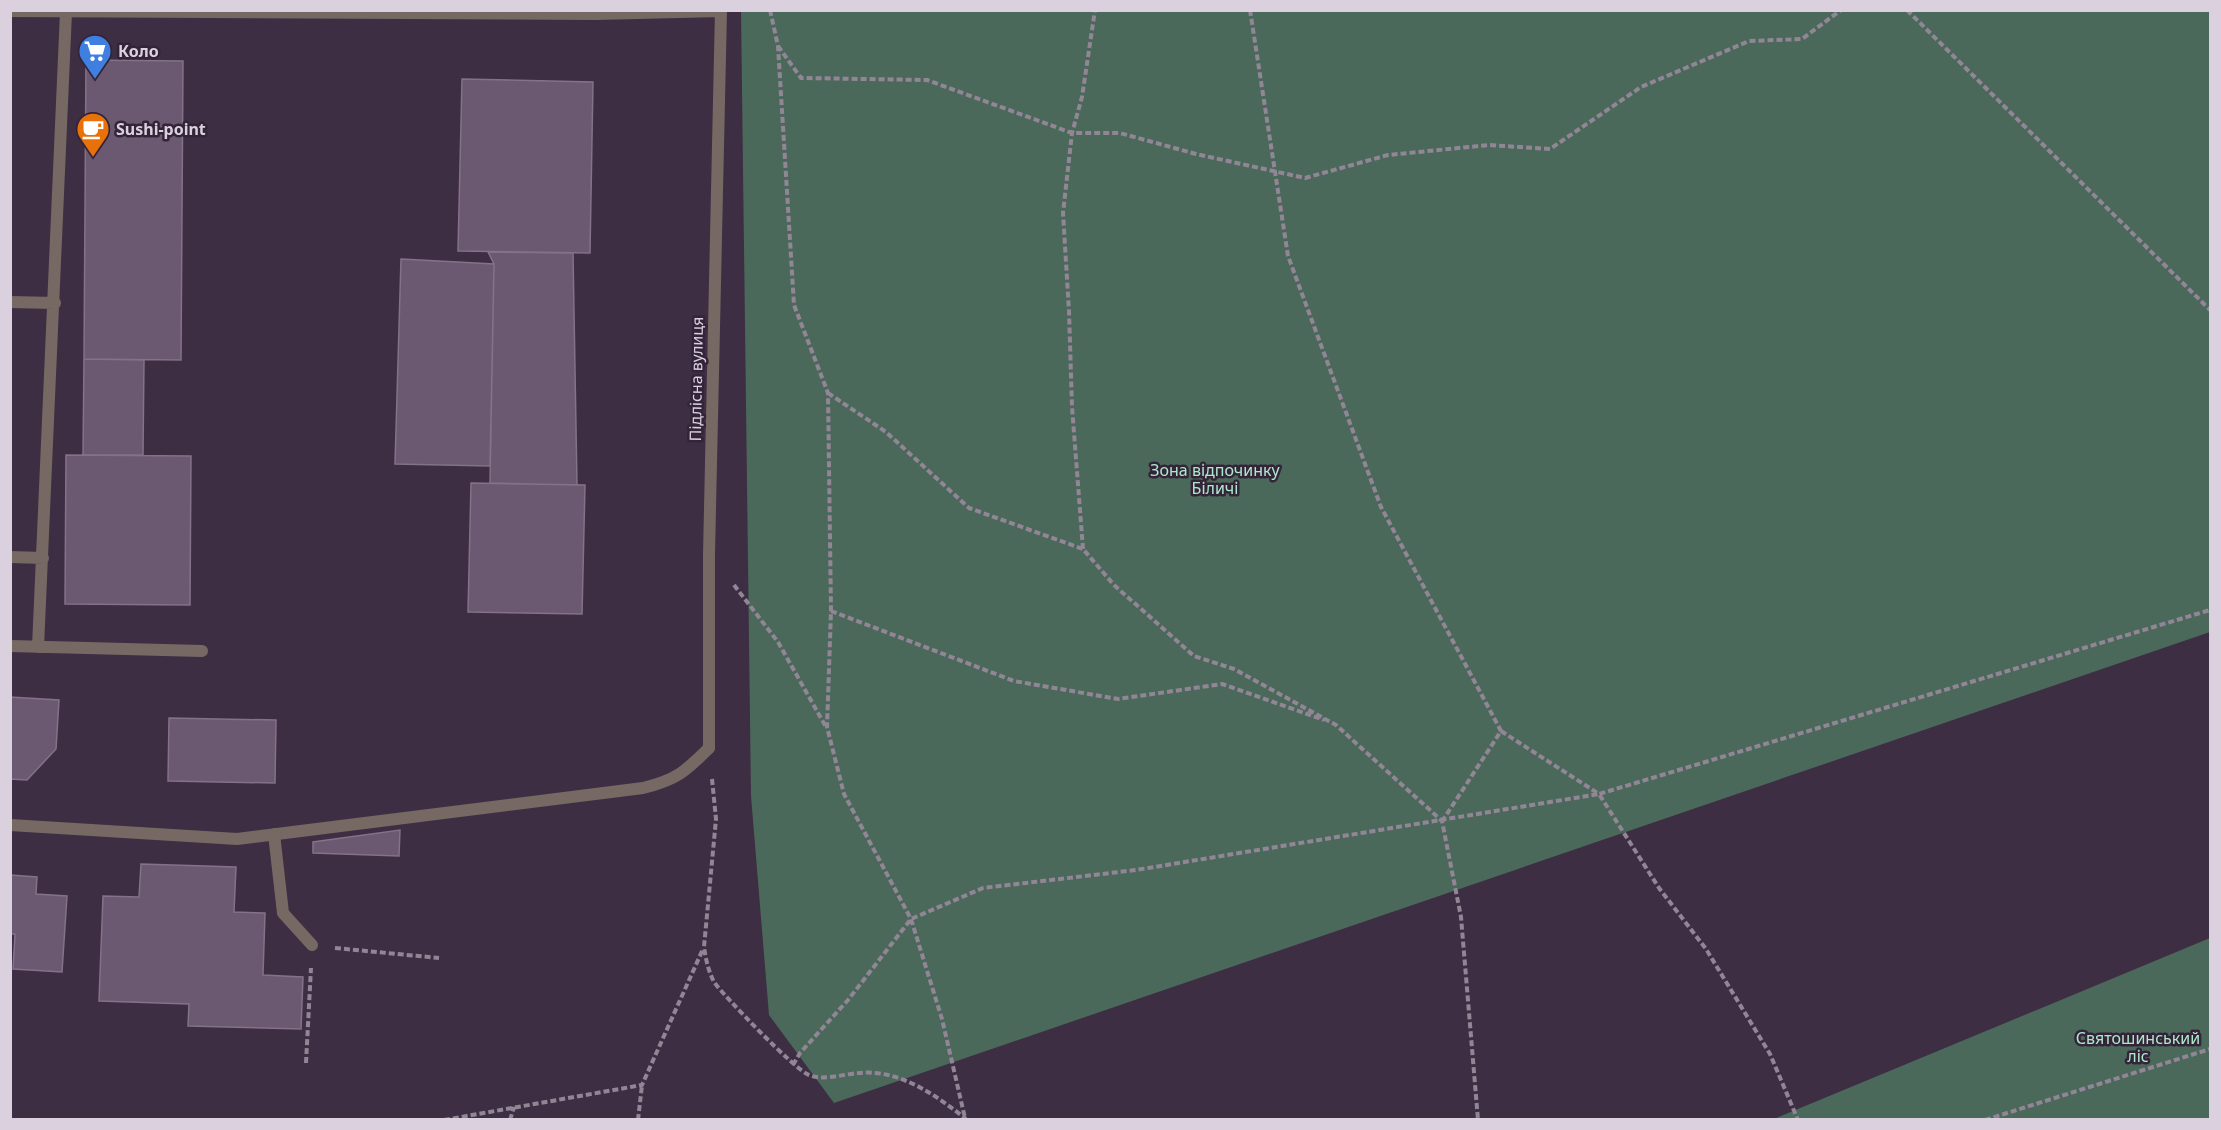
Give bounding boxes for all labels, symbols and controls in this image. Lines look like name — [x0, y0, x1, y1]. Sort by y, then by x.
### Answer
supermarket icon: Коло — [77, 33, 113, 80]
place label: Коло — [118, 40, 159, 62]
cafe icon: Sushi-point — [75, 111, 111, 158]
place label: Sushi-point — [116, 118, 206, 140]
street label: Підлісна вулиця — [684, 316, 708, 442]
park label: Зона відпочинку Біличі — [1150, 459, 1281, 499]
park label: Святошинський ліс — [2076, 1027, 2200, 1067]

